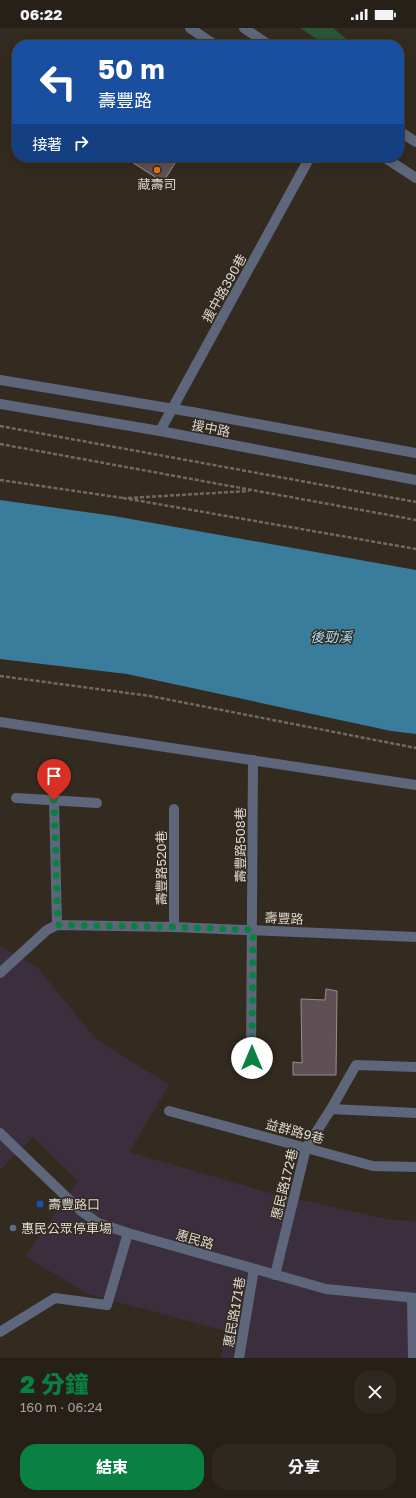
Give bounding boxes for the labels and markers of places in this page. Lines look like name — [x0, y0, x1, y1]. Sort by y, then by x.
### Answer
marker: 藏壽司 — [152, 165, 162, 175]
place label: 藏壽司 — [137, 176, 177, 192]
pin — [37, 759, 71, 800]
place label: 壽豐路口 — [48, 1196, 100, 1212]
marker: 壽豐路口 — [35, 1199, 45, 1209]
place label: 惠民公眾停車場 — [21, 1220, 112, 1236]
marker: 惠民公眾停車場 — [8, 1223, 18, 1233]

